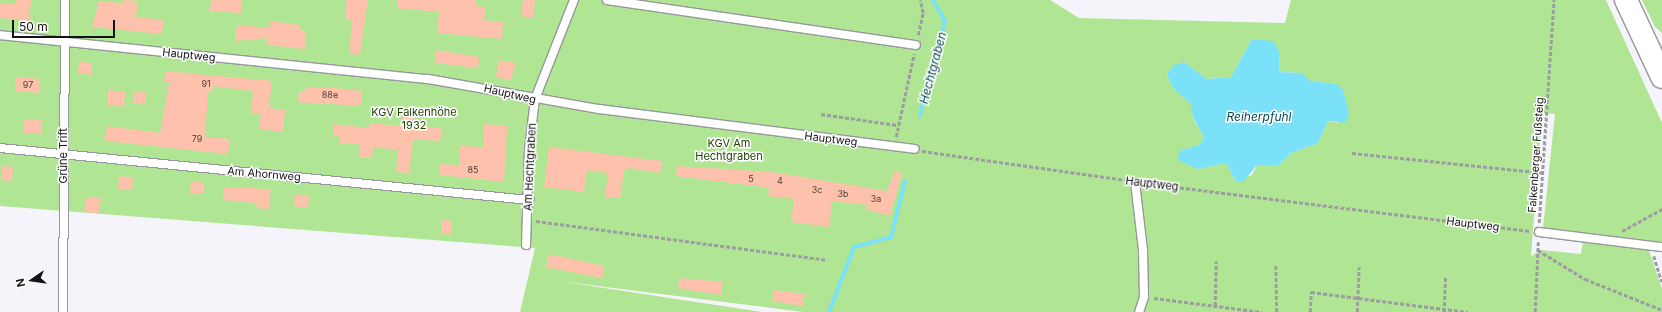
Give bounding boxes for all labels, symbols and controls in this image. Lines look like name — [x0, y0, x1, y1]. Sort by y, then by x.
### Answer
scale bar — [14, 12, 117, 38]
text: 50 m — [19, 19, 48, 34]
water label: Hechtgraben — [916, 30, 950, 106]
street label: Hauptweg — [162, 46, 216, 64]
house number: 91 — [201, 79, 211, 89]
house number: 97 — [23, 80, 33, 90]
street label: Hauptweg — [483, 82, 537, 106]
house number: 88e — [322, 90, 338, 100]
street label: Falkenberger Fußsteig — [1525, 97, 1547, 213]
park label: KGV Falkenhöhe 1932 — [371, 106, 457, 132]
water label: Reiherpfuhl — [1226, 110, 1292, 124]
street label: Am Hechtgraben — [521, 123, 539, 211]
street label: Grüne Trift — [56, 128, 70, 184]
street label: Hauptweg — [804, 129, 858, 149]
house number: 79 — [192, 134, 202, 144]
park label: KGV Am Hechtgraben — [695, 137, 763, 163]
street label: Am Ahornweg — [227, 164, 301, 184]
house number: 85 — [467, 165, 479, 175]
house number: 5 — [748, 174, 754, 184]
street label: Hauptweg — [1125, 174, 1179, 194]
house number: 4 — [777, 176, 783, 186]
house number: 3c — [812, 185, 822, 195]
house number: 3b — [837, 189, 849, 199]
house number: 3a — [871, 194, 881, 204]
street label: Hauptweg — [1446, 214, 1500, 234]
north arrow — [12, 260, 52, 300]
text: N — [13, 277, 28, 288]

